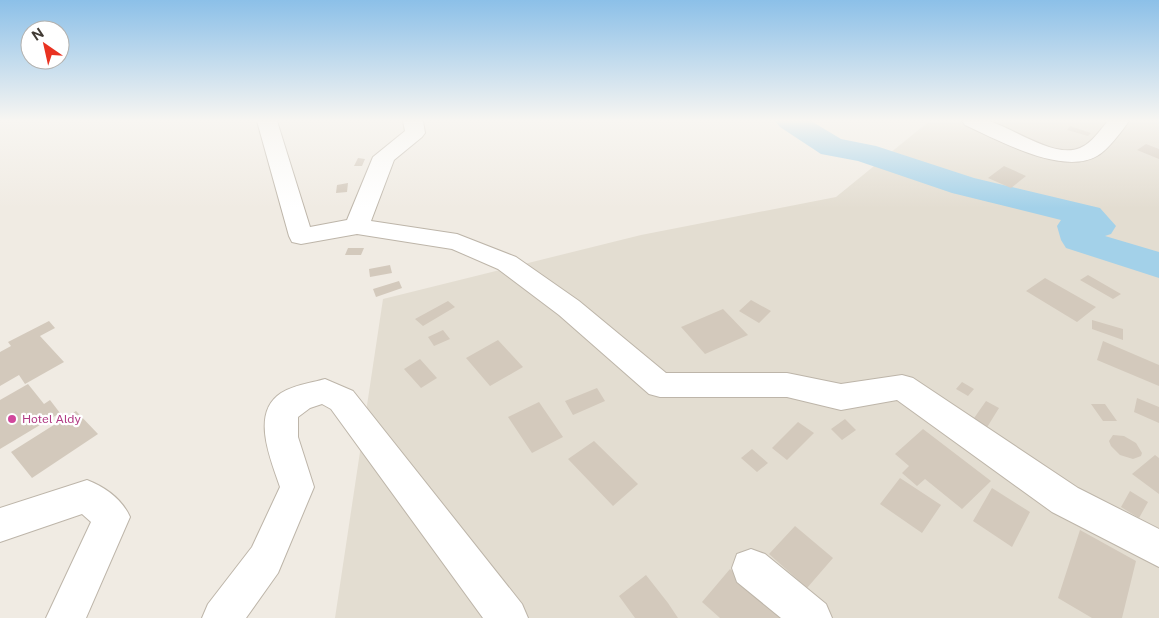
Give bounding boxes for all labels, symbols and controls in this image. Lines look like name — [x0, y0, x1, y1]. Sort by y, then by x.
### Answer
north arrow — [20, 20, 70, 70]
text: N — [29, 25, 47, 44]
place label: Hotel Aldy — [22, 412, 81, 426]
marker: Hotel Aldy — [6, 413, 18, 425]

